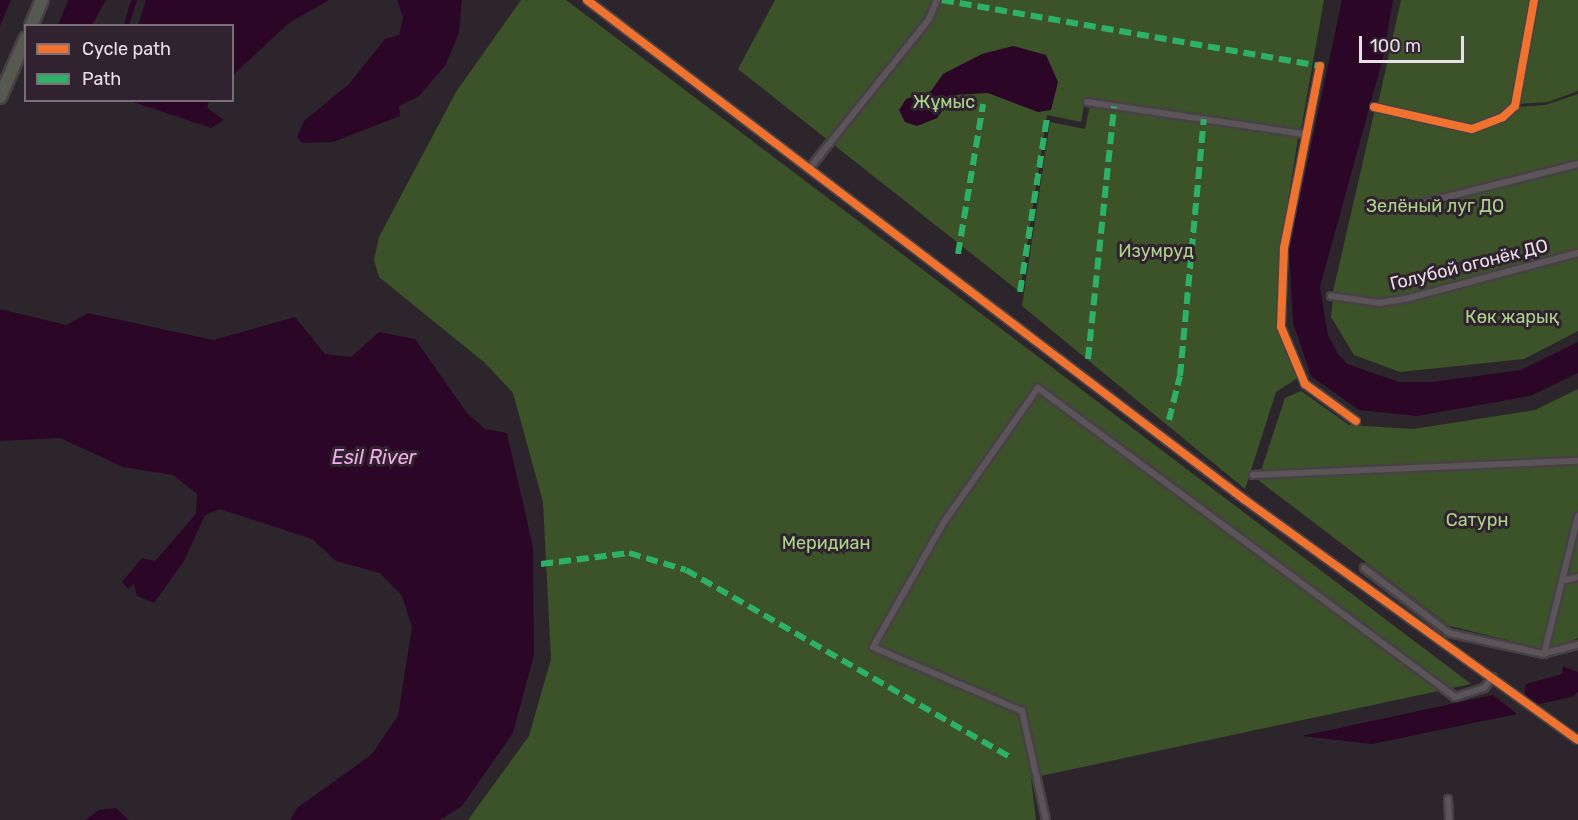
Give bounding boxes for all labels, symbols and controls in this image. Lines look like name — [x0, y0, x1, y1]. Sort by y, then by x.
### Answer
legend — [24, 24, 234, 102]
scale bar — [1362, 24, 1467, 62]
text: 100 m — [1370, 35, 1421, 57]
text: Cycle path — [82, 38, 171, 60]
text: Path — [82, 68, 121, 90]
park label: Жұмыс — [913, 91, 975, 113]
park label: Зелёный луг ДО — [1366, 195, 1504, 217]
street label: Голубой огонёк ДО — [1388, 235, 1550, 295]
park label: Изумруд — [1118, 240, 1194, 262]
park label: Көк жарық — [1465, 306, 1559, 328]
water label: Esil River — [332, 445, 416, 469]
park label: Сатурн — [1446, 509, 1508, 531]
park label: Меридиан — [782, 532, 870, 554]

